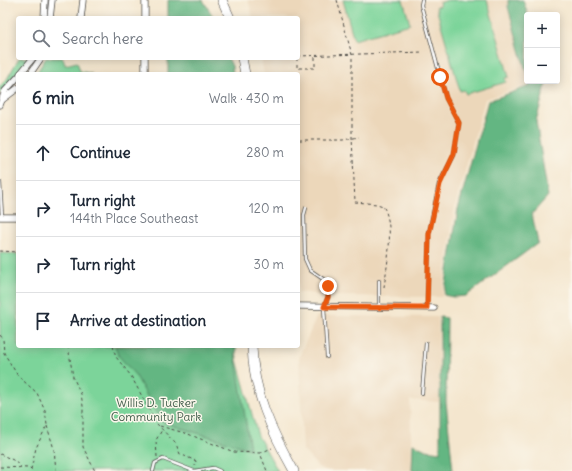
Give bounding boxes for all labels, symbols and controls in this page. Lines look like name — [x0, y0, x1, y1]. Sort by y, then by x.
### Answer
map controls — [524, 12, 560, 84]
button: + — [524, 12, 560, 48]
search box — [16, 16, 300, 60]
icon: search — [30, 27, 52, 49]
text: Search here — [62, 29, 143, 48]
button: − — [524, 48, 560, 84]
route start — [431, 68, 449, 86]
text: 6 min — [32, 87, 74, 109]
text: Walk · 430 m — [209, 90, 284, 107]
icon: ahead — [32, 142, 54, 164]
text: Continue — [70, 143, 131, 162]
text: 280 m — [246, 144, 284, 161]
text: Turn right — [70, 191, 135, 210]
icon: right — [32, 198, 54, 220]
text: 120 m — [249, 200, 284, 217]
text: 144th Place Southeast — [70, 210, 198, 227]
icon: right — [32, 254, 54, 276]
text: Turn right — [70, 255, 135, 274]
text: 30 m — [254, 256, 284, 273]
route end — [319, 277, 337, 295]
icon: arrive — [32, 310, 54, 332]
text: Arrive at destination — [70, 311, 206, 330]
park label: Willis D. Tucker Community Park — [111, 395, 201, 424]

